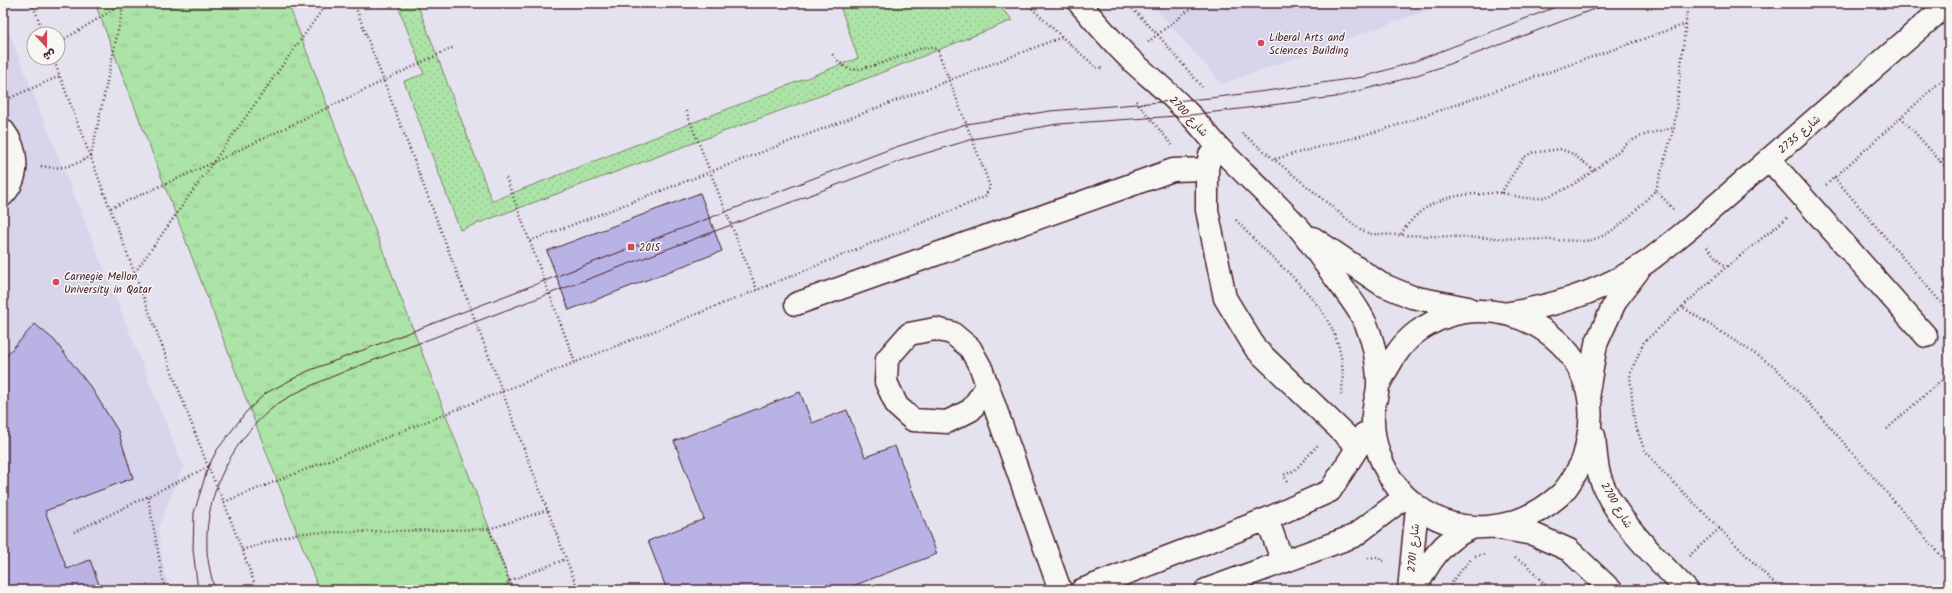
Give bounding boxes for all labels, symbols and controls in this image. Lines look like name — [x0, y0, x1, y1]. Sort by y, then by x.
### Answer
north arrow — [26, 26, 66, 66]
place label: Liberal Arts and Sciences Building — [1269, 29, 1349, 60]
marker: Liberal Arts and Sciences Building — [1256, 38, 1266, 48]
text: ش — [40, 44, 58, 65]
street label: شارع 2700 — [1164, 92, 1212, 141]
street label: شارع 2735 — [1774, 111, 1825, 159]
place label: 2015 — [639, 239, 661, 257]
marker: 2015 — [626, 242, 636, 252]
place label: Carnegie Mellon University in Qatar — [64, 268, 153, 299]
marker: Carnegie Mellon University in Qatar — [51, 277, 61, 287]
street label: شارع 2700 — [1596, 479, 1637, 532]
street label: شارع 2701 — [1403, 523, 1425, 573]

